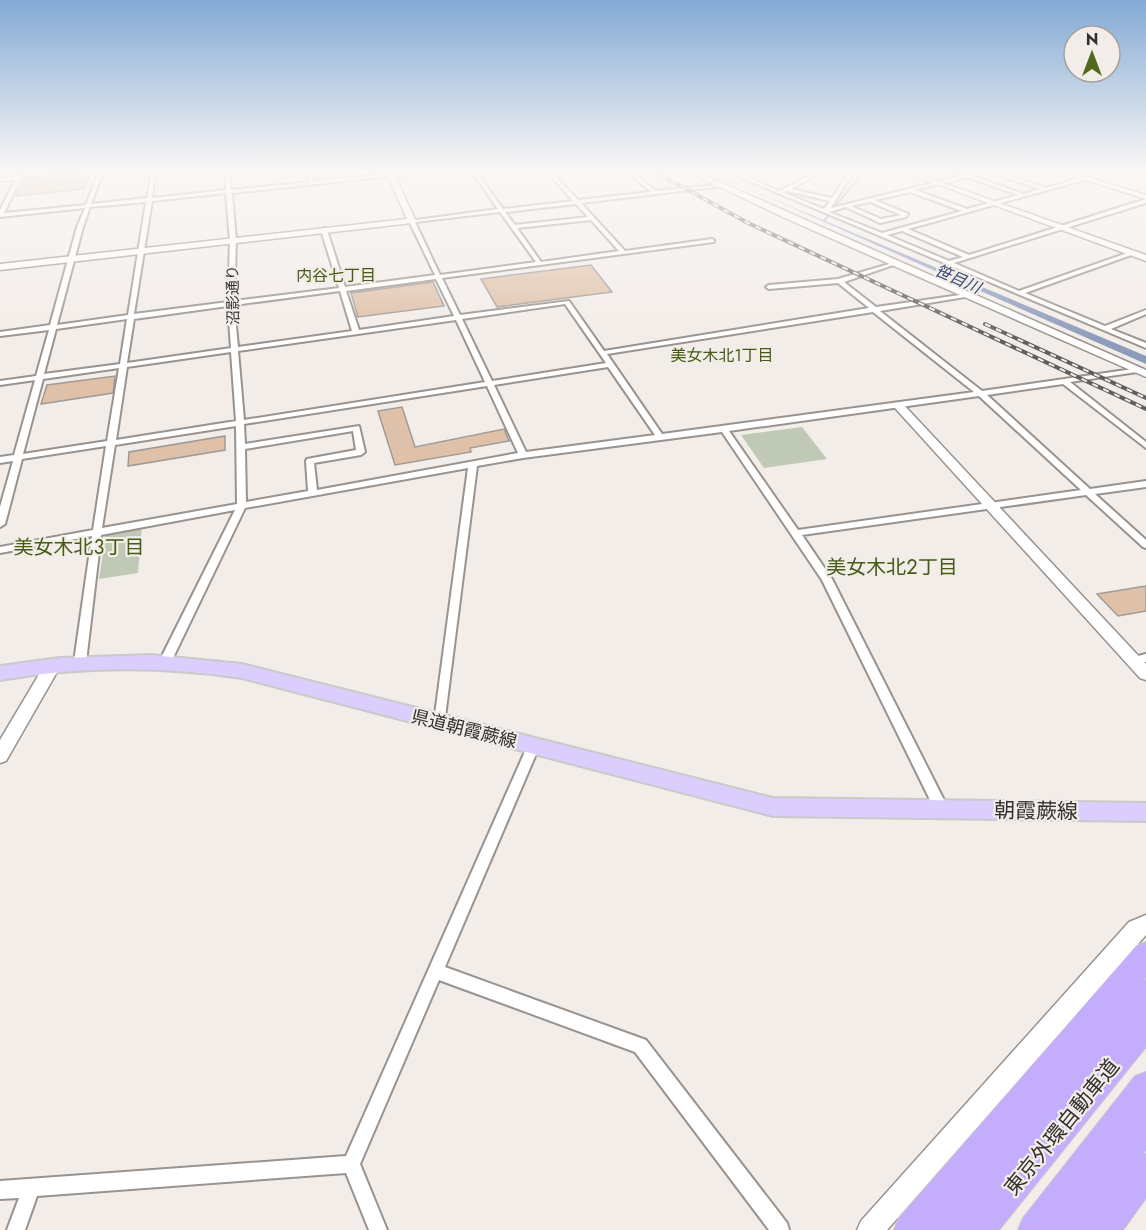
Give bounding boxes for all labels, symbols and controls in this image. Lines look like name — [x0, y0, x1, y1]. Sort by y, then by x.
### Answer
north arrow — [1062, 24, 1122, 84]
text: N — [1086, 28, 1098, 51]
water label: 笹目川 — [931, 259, 986, 300]
district label: 内谷七丁目 — [296, 264, 376, 287]
street label: 沼影通り — [221, 265, 245, 325]
district label: 美女木北1丁目 — [670, 344, 774, 367]
district label: 美女木北3丁目 — [14, 533, 144, 562]
district label: 美女木北2丁目 — [826, 553, 958, 582]
street label: 県道朝霞蕨線 — [408, 703, 520, 755]
street label: 朝霞蕨線 — [994, 795, 1078, 827]
street label: 東京外環自動車道 — [997, 1052, 1127, 1202]

